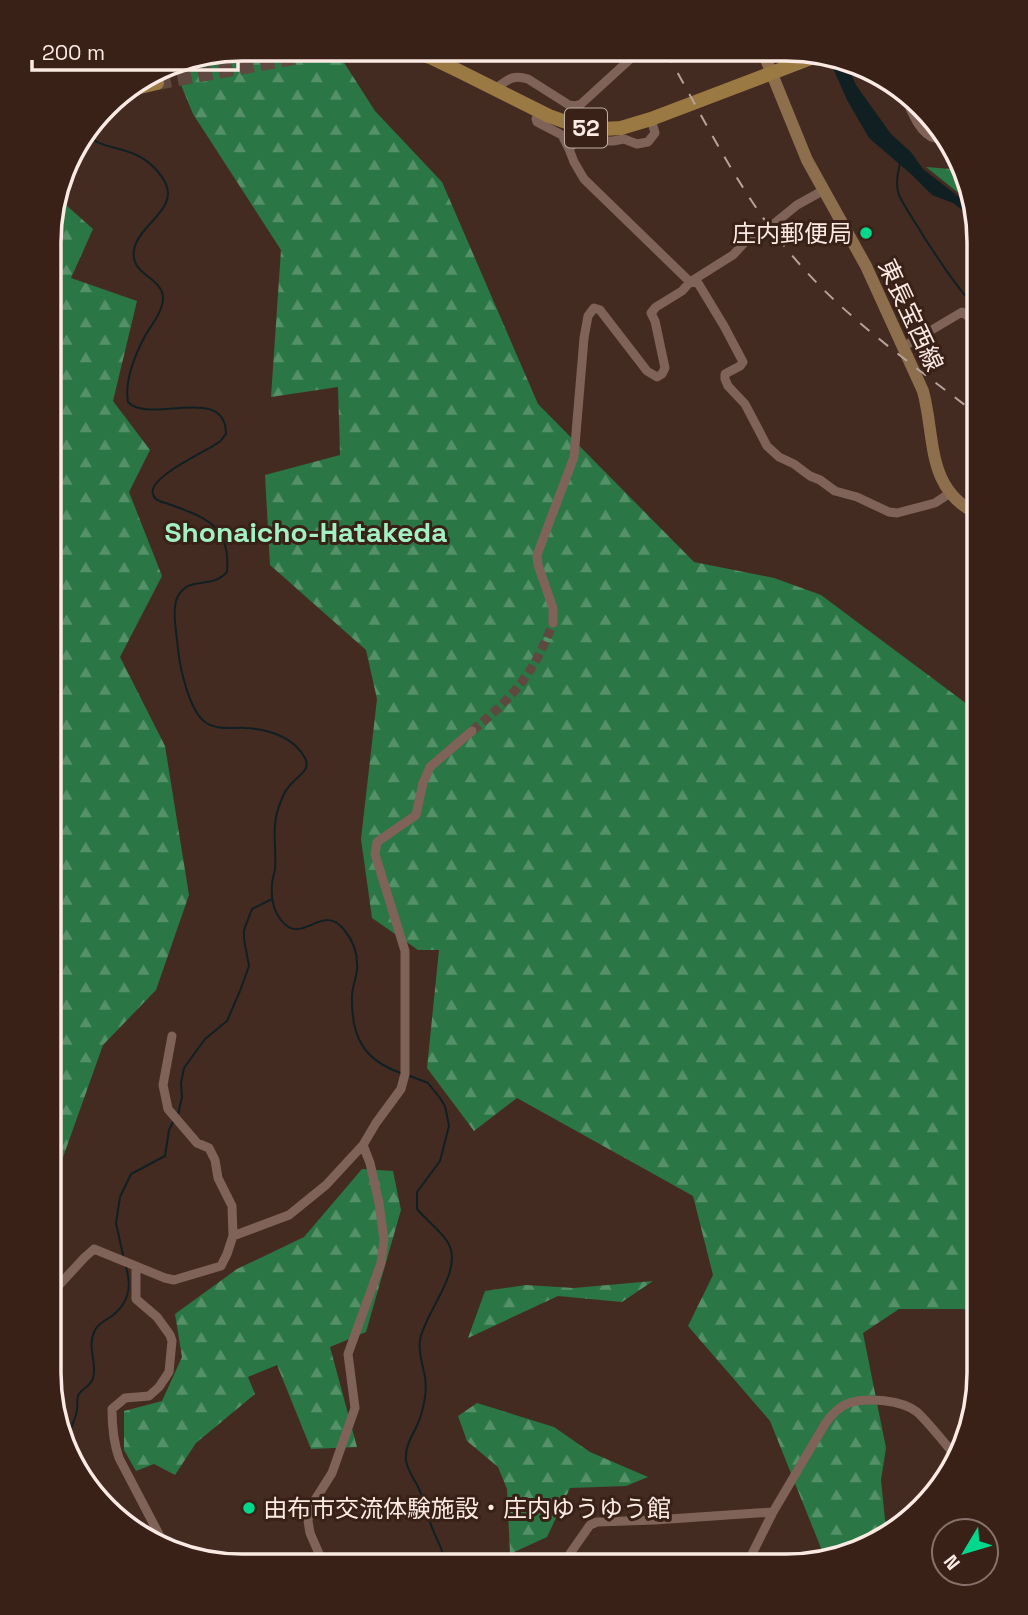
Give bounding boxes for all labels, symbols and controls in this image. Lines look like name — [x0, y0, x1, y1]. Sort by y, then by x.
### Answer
scale bar — [32, 28, 238, 72]
text: 200 m — [42, 39, 105, 66]
road number: 52 — [565, 108, 607, 148]
place label: 庄内郵便局 — [732, 218, 852, 249]
marker: 庄内郵便局 — [858, 225, 874, 241]
street label: 東長宝西線 — [872, 254, 950, 376]
district label: Shonaicho-Hatakeda — [165, 514, 447, 550]
place label: 由布市交流体験施設・庄内ゆうゆう館 — [263, 1493, 671, 1524]
marker: 由布市交流体験施設・庄内ゆうゆう館 — [241, 1500, 257, 1516]
north arrow — [930, 1517, 1000, 1587]
text: N — [938, 1549, 966, 1575]

